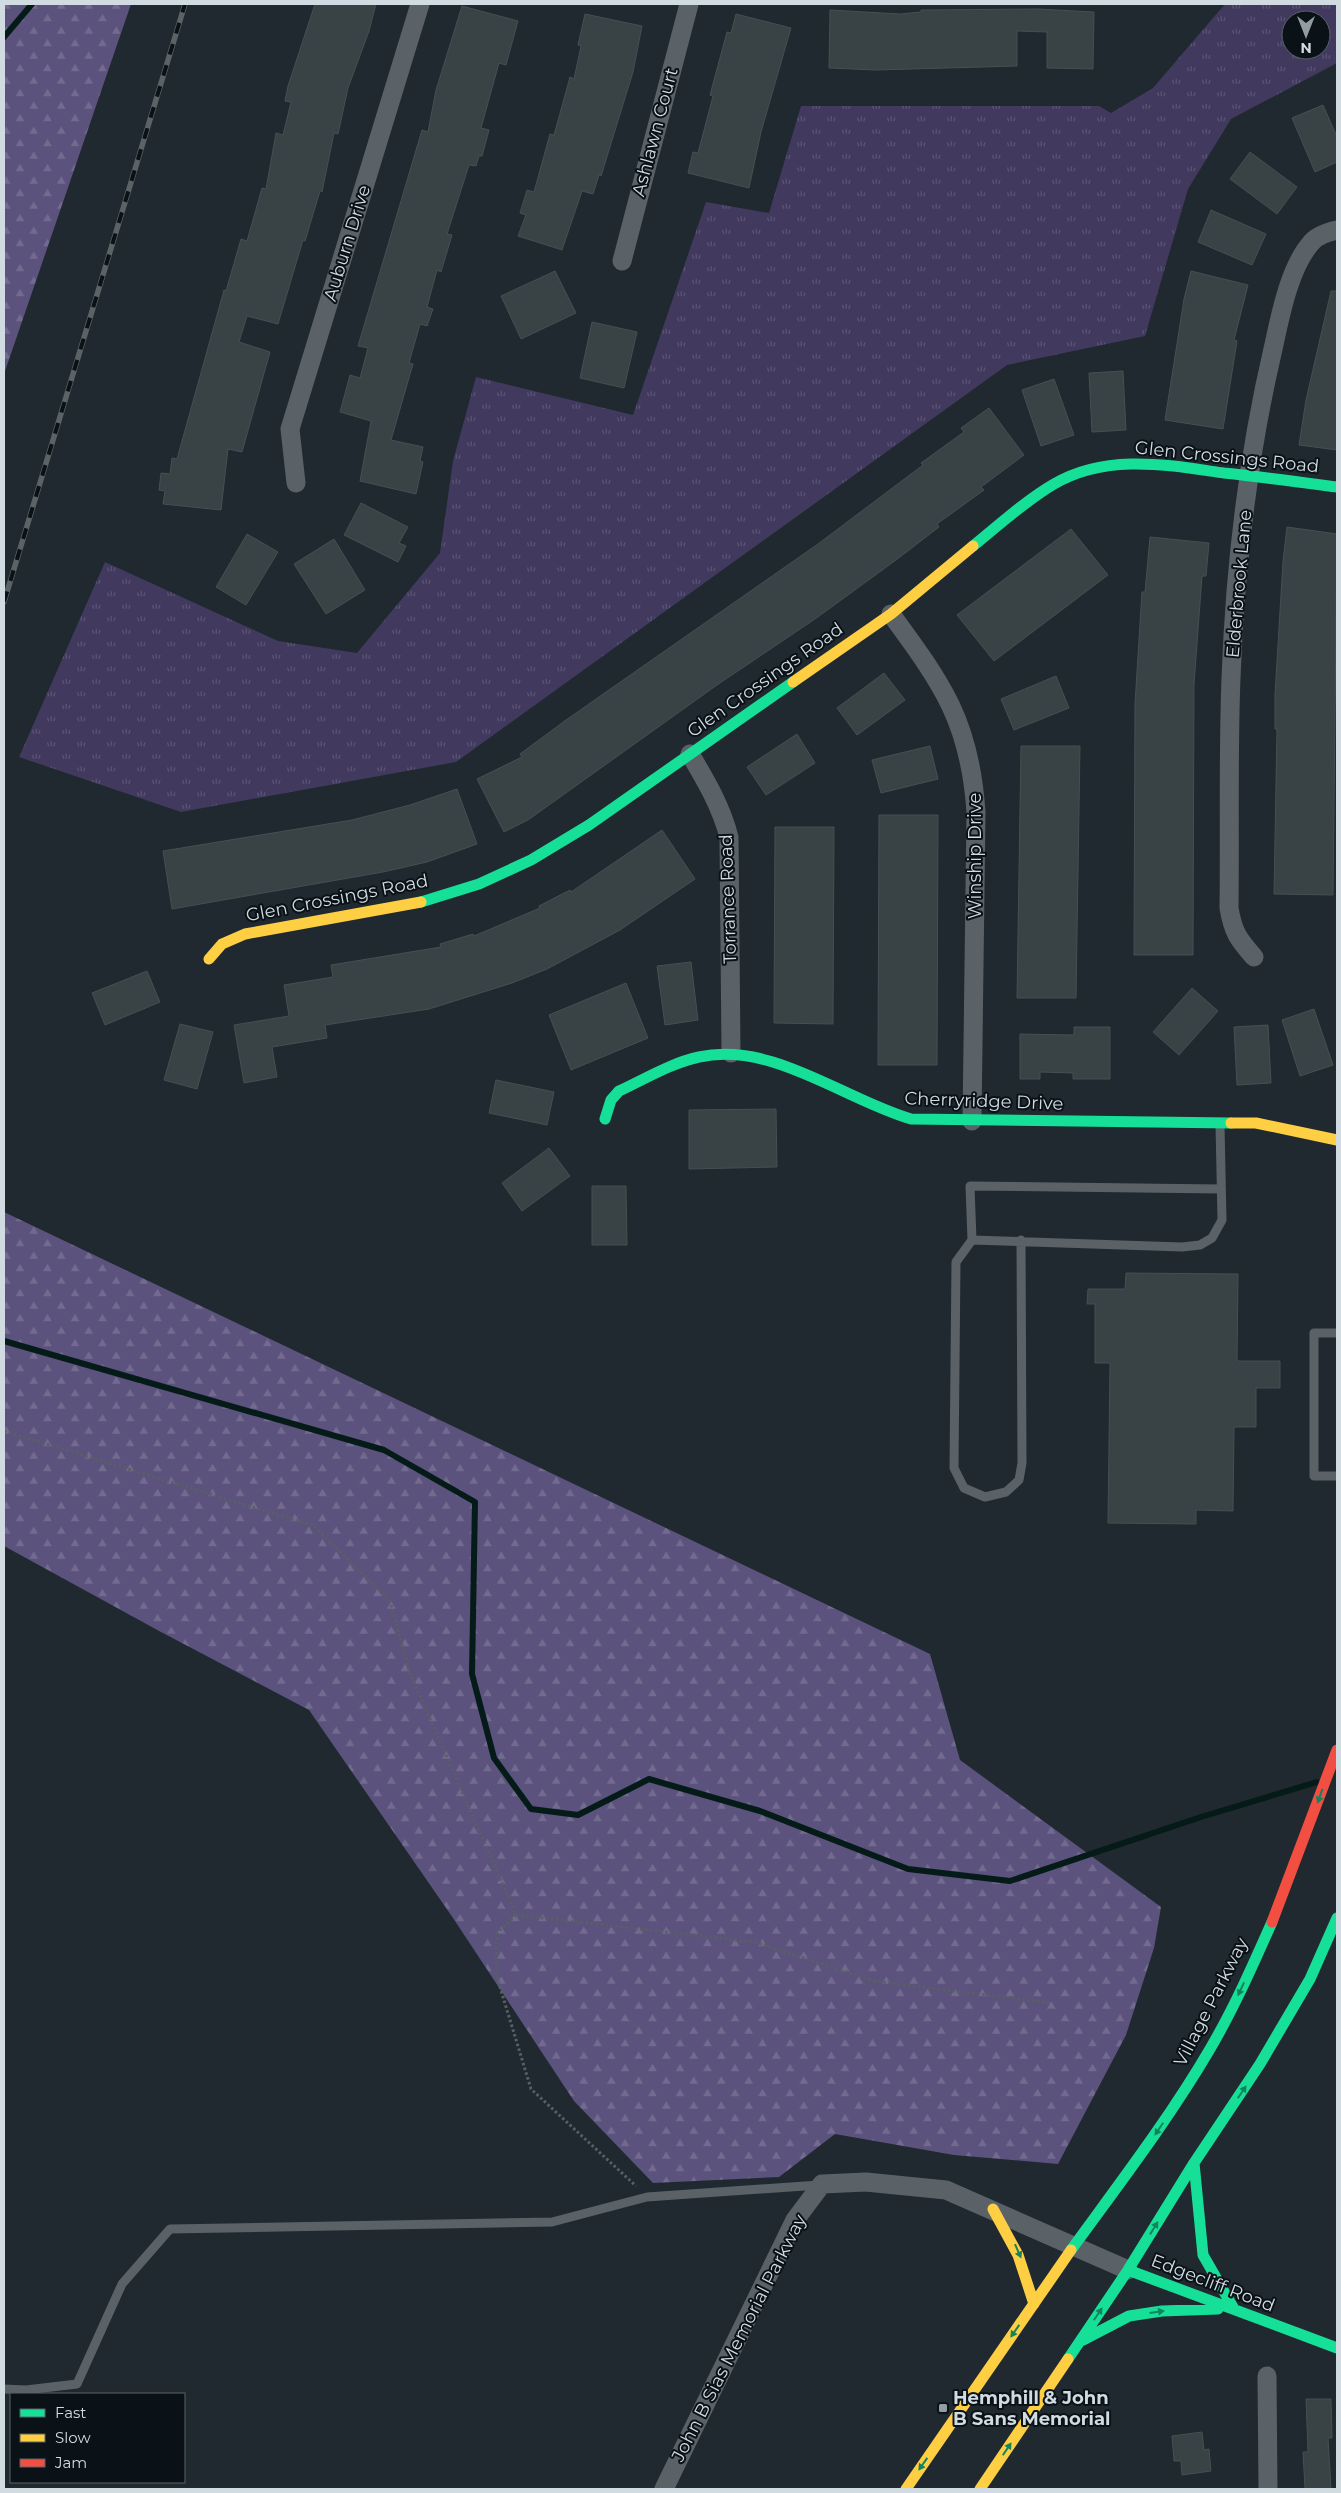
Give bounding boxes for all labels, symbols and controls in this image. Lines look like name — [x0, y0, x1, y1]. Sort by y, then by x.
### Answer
north arrow — [1281, 10, 1331, 60]
text: N — [1300, 39, 1312, 57]
street label: Ashlawn Court — [627, 65, 683, 199]
street label: Auburn Drive — [319, 182, 375, 304]
street label: Glen Crossings Road — [1134, 436, 1320, 478]
street label: Elderbrook Lane — [1222, 509, 1256, 659]
street label: Glen Crossings Road — [683, 618, 847, 742]
street label: Winship Drive — [964, 793, 986, 919]
street label: Torrance Road — [715, 834, 741, 964]
street label: Glen Crossings Road — [244, 870, 430, 926]
street label: Cherryridge Drive — [904, 1087, 1064, 1115]
one-way arrow — [1316, 1788, 1323, 1803]
street label: Village Parkway — [1169, 1934, 1253, 2070]
one-way arrow — [1236, 1982, 1244, 1996]
one-way arrow — [1237, 2085, 1246, 2098]
one-way arrow — [1154, 2122, 1163, 2135]
street label: John B Sias Memorial Parkway — [666, 2211, 811, 2466]
one-way arrow — [1149, 2222, 1158, 2235]
one-way arrow — [1014, 2244, 1022, 2258]
street label: Edgecliff Road — [1148, 2249, 1278, 2317]
one-way arrow — [1093, 2307, 1103, 2321]
one-way arrow — [1149, 2307, 1165, 2315]
one-way arrow — [1010, 2324, 1020, 2338]
place label: Hemphill & John B Sans Memorial — [953, 2387, 1110, 2430]
legend — [10, 2393, 185, 2483]
marker: Hemphill & John B Sans Memorial — [937, 2402, 949, 2414]
text: Fast — [55, 2403, 86, 2422]
text: Slow — [55, 2428, 91, 2447]
one-way arrow — [1002, 2442, 1012, 2456]
text: Jam — [54, 2453, 87, 2472]
one-way arrow — [918, 2458, 928, 2471]

